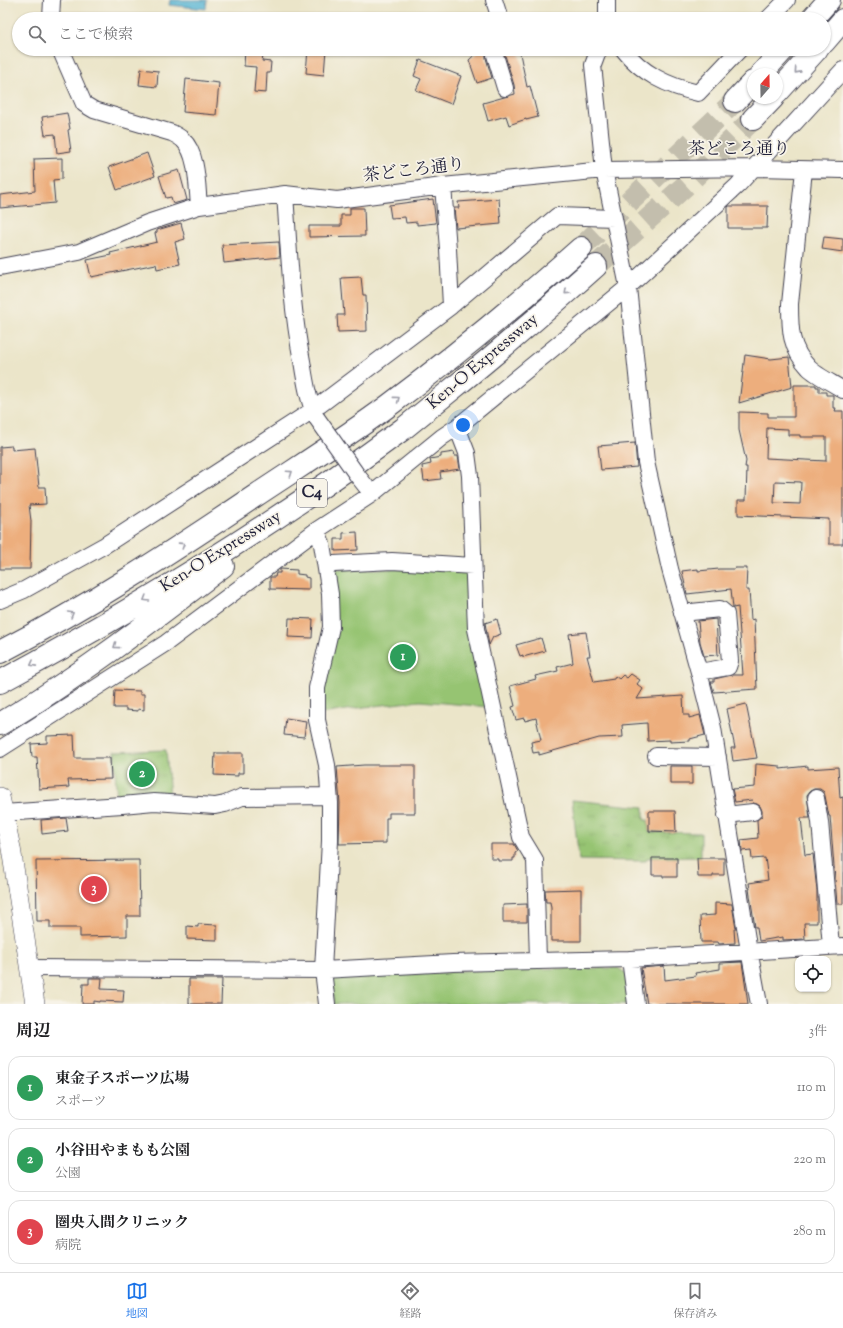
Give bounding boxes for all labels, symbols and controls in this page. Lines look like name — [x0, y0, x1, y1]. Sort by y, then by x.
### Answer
search box — [12, 12, 831, 56]
icon: search — [26, 23, 48, 45]
text: ここで検索 — [58, 25, 133, 46]
one-way arrow — [794, 66, 802, 74]
north arrow — [747, 68, 783, 104]
street label: 茶どころ通り — [688, 138, 790, 162]
street label: 茶どころ通り — [362, 153, 466, 189]
one-way arrow — [564, 287, 572, 295]
street label: Ken-O Expressway — [422, 308, 544, 416]
one-way arrow — [392, 397, 399, 404]
your location — [453, 415, 473, 435]
one-way arrow — [286, 470, 293, 478]
road number: C4 — [297, 479, 327, 507]
street label: Ken-O Expressway — [156, 505, 287, 599]
one-way arrow — [178, 542, 185, 550]
one-way arrow — [143, 594, 150, 602]
one-way arrow — [67, 611, 74, 618]
one-way arrow — [113, 641, 120, 648]
pin: 1 — [390, 642, 416, 672]
one-way arrow — [30, 659, 37, 667]
pin: 2 — [129, 759, 155, 789]
pin: 3 — [81, 874, 107, 904]
map controls — [795, 956, 831, 992]
button: locate — [795, 956, 831, 992]
text: 周辺 — [16, 1020, 50, 1044]
text: 3件 — [809, 1023, 827, 1041]
text: 東金子スポーツ広場 — [55, 1069, 189, 1090]
text: 1 — [28, 1079, 32, 1097]
text: 110 m — [797, 1079, 826, 1097]
text: スポーツ — [55, 1093, 106, 1111]
text: 小谷田やまもも公園 — [55, 1141, 190, 1162]
text: 2 — [27, 1151, 33, 1169]
text: 220 m — [793, 1151, 826, 1169]
text: 公園 — [55, 1165, 81, 1183]
text: 圏央入間クリニック — [55, 1213, 189, 1234]
text: 3 — [27, 1223, 33, 1241]
text: 280 m — [793, 1223, 826, 1241]
text: 病院 — [55, 1237, 81, 1255]
tab: 地図 — [126, 1280, 148, 1322]
tab: 経路 — [399, 1280, 421, 1322]
tab: 保存済み — [673, 1280, 717, 1322]

